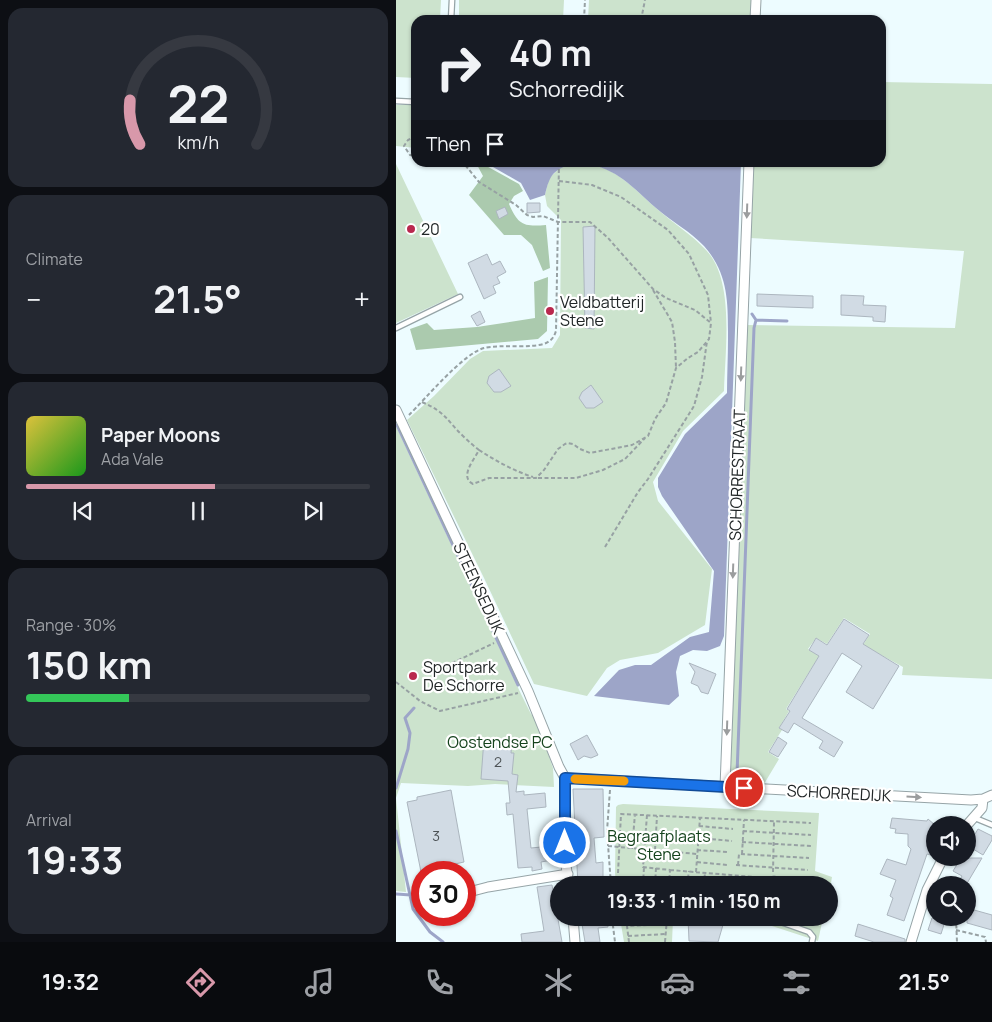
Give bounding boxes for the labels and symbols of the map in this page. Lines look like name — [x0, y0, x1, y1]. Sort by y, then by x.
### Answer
one-way arrow — [743, 203, 751, 219]
place label: 20 — [421, 218, 440, 240]
marker: 20 — [405, 223, 417, 235]
place label: Veldbatterij Stene — [560, 291, 644, 331]
marker: Veldbatterij Stene — [544, 305, 556, 317]
one-way arrow — [737, 366, 745, 382]
street label: SCHORRESTRAAT — [724, 408, 750, 541]
street label: STEENSEDIJK — [448, 538, 510, 638]
one-way arrow — [729, 563, 737, 579]
place label: Sportpark De Schorre — [423, 656, 505, 696]
marker: Sportpark De Schorre — [407, 670, 419, 682]
one-way arrow — [723, 720, 731, 736]
park label: Oostendse PC — [447, 731, 553, 753]
house number: 2 — [494, 752, 502, 771]
pin — [723, 767, 765, 809]
street label: SCHORREDIJK — [786, 779, 892, 807]
one-way arrow — [906, 793, 922, 801]
position arrow — [538, 816, 590, 868]
park label: Begraafplaats Stene — [607, 825, 711, 865]
house number: 3 — [432, 826, 440, 845]
speed limit sign: 30 — [411, 861, 476, 926]

